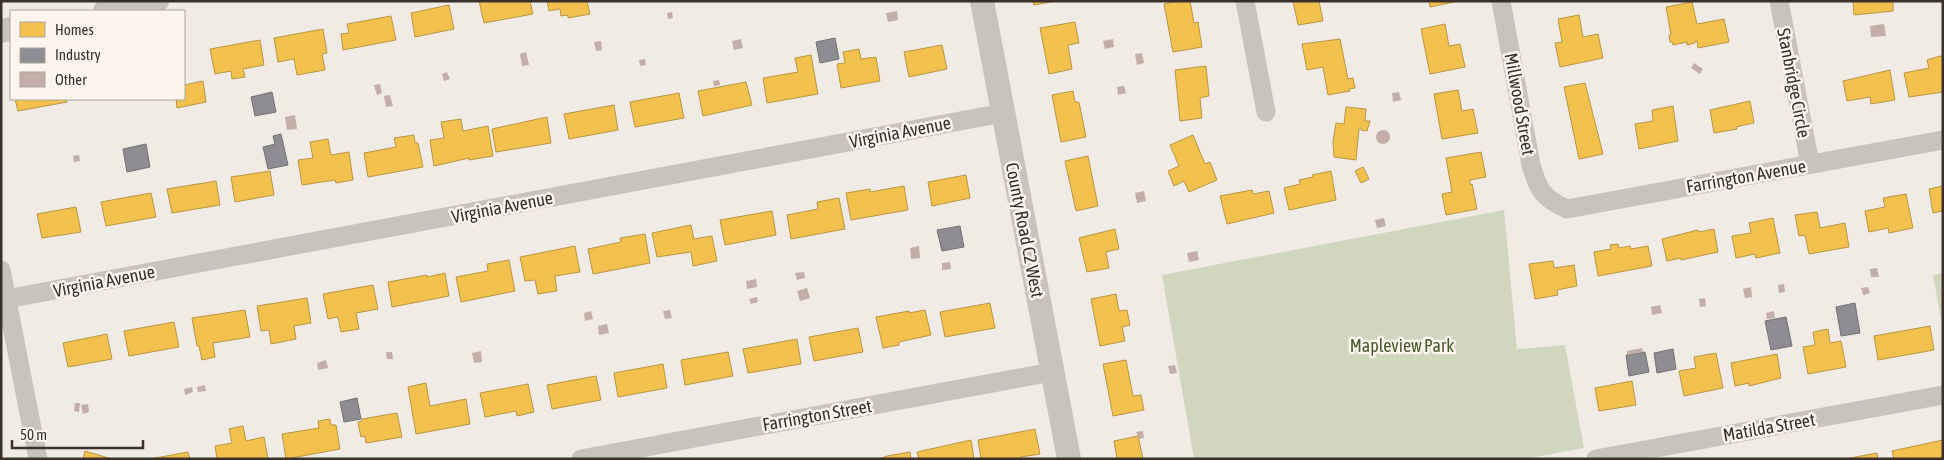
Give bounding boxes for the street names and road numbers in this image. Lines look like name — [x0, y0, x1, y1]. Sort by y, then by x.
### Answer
street label: Stanbridge Circle — [1773, 26, 1815, 140]
street label: Millwood Street — [1501, 51, 1539, 157]
street label: Virginia Avenue — [847, 112, 953, 152]
street label: Farrington Avenue — [1685, 155, 1807, 197]
street label: County Road C2 West — [1002, 161, 1048, 299]
street label: Virginia Avenue — [449, 187, 555, 227]
street label: Virginia Avenue — [51, 261, 157, 301]
street label: Farrington Street — [761, 395, 873, 435]
street label: Matilda Street — [1721, 409, 1817, 445]

